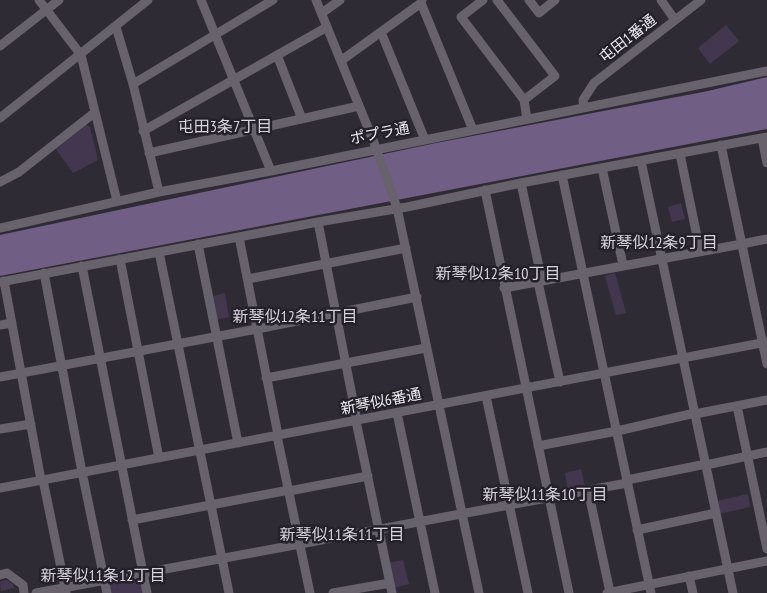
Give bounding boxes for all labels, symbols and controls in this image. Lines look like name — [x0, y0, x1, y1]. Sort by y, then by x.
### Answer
street label: 屯田1番通 — [596, 11, 660, 67]
district label: 屯田3条7丁目 — [178, 117, 272, 137]
street label: ポプラ通 — [349, 119, 411, 149]
district label: 新琴似12条9丁目 — [600, 233, 718, 253]
district label: 新琴似12条10丁目 — [436, 264, 560, 284]
district label: 新琴似12条11丁目 — [233, 307, 357, 327]
street label: 新琴似6番通 — [339, 385, 423, 419]
district label: 新琴似11条10丁目 — [483, 485, 607, 505]
district label: 新琴似11条11丁目 — [280, 525, 404, 545]
district label: 新琴似11条12丁目 — [41, 566, 165, 586]

